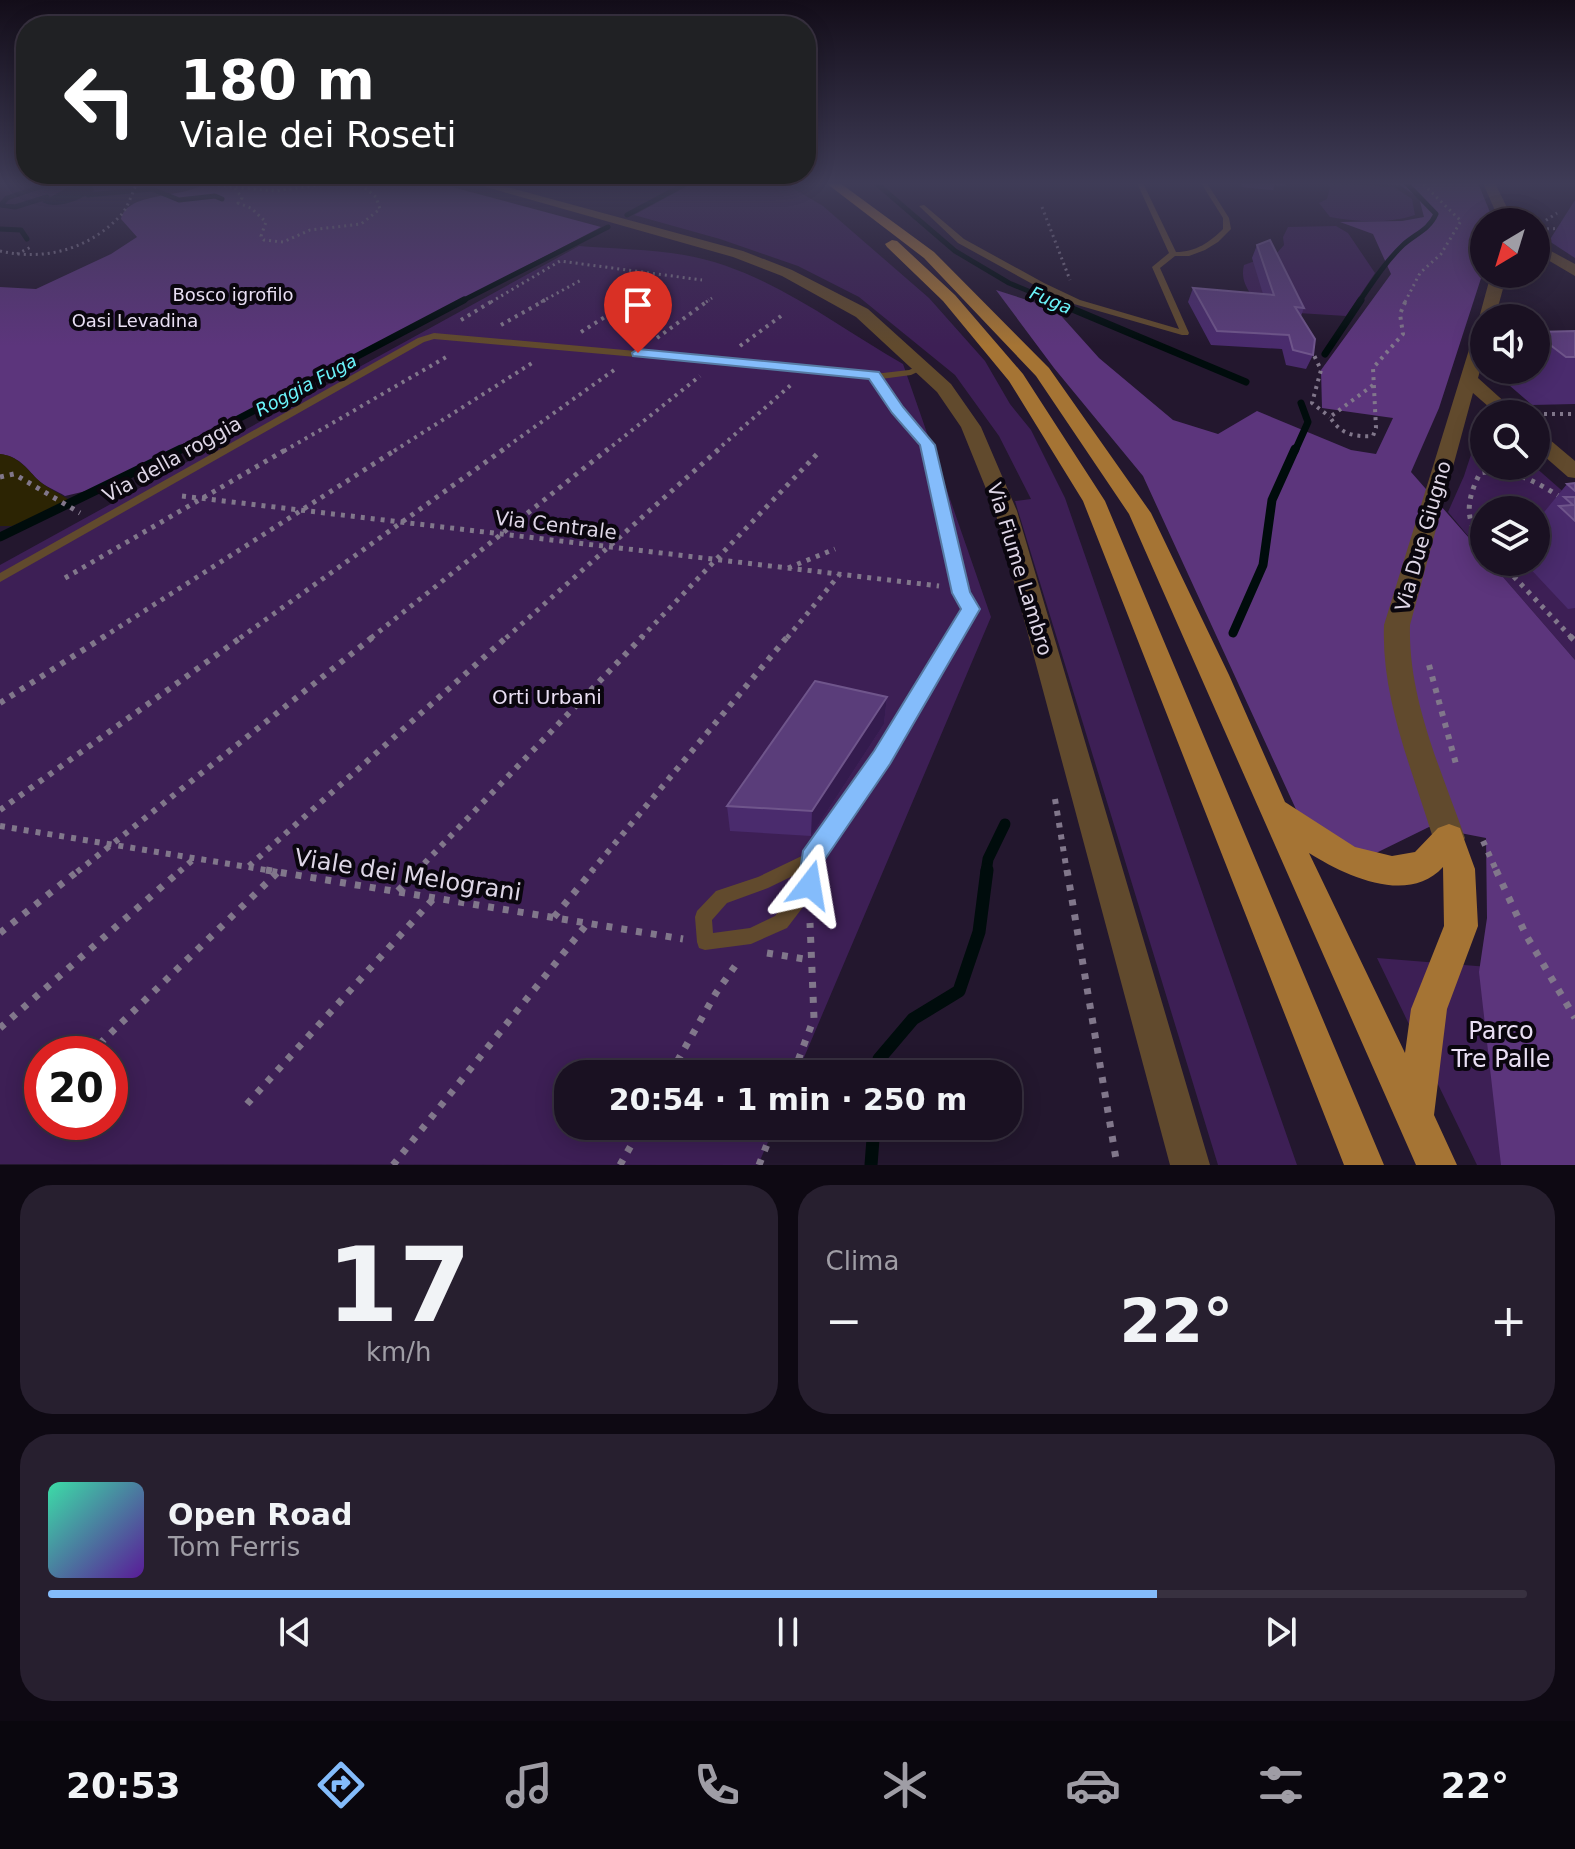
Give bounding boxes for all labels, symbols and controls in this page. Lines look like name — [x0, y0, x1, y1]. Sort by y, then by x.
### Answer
text: 180 m — [180, 47, 375, 112]
icon: left — [48, 48, 152, 152]
text: Viale dei Roseti — [180, 114, 456, 155]
north arrow — [1470, 208, 1550, 288]
map controls — [1470, 208, 1550, 576]
pin — [604, 271, 672, 353]
water label: Fuga — [1027, 282, 1075, 318]
icon: arrive — [616, 283, 660, 327]
park label: Bosco igrofilo — [172, 284, 294, 305]
button: sound — [1470, 304, 1550, 384]
park label: Oasi Levadina — [72, 310, 198, 331]
water label: Roggia Fuga — [252, 350, 360, 420]
button: search — [1470, 400, 1550, 480]
street label: Via della roggia — [98, 411, 246, 507]
street label: Via Due Giugno — [1390, 458, 1456, 614]
street label: Via Fiume Lambro — [982, 480, 1058, 658]
button: layers — [1470, 496, 1550, 576]
street label: Via Centrale — [494, 506, 618, 544]
park label: Orti Urbani — [492, 685, 602, 709]
street label: Viale dei Melograni — [293, 843, 523, 907]
position arrow — [768, 843, 852, 927]
park label: Parco Tre Palle — [1450, 1017, 1551, 1073]
speed limit sign: 20 — [24, 1036, 128, 1140]
text: 20:54 · 1 min · 250 m — [609, 1082, 967, 1117]
text: 17 — [326, 1224, 471, 1346]
text: Clima — [826, 1246, 899, 1276]
text: 22° — [1120, 1286, 1233, 1356]
text: − — [826, 1295, 862, 1346]
text: + — [1490, 1295, 1527, 1346]
text: km/h — [366, 1337, 432, 1367]
text: Open Road — [168, 1497, 353, 1532]
text: Tom Ferris — [168, 1532, 300, 1562]
icon: previous — [273, 1610, 317, 1654]
icon: pause — [766, 1610, 810, 1654]
icon: next — [1259, 1610, 1303, 1654]
icon: directions — [313, 1757, 369, 1813]
icon: music — [501, 1757, 557, 1813]
icon: phone — [689, 1757, 745, 1813]
icon: climate — [877, 1757, 933, 1813]
icon: car — [1065, 1757, 1121, 1813]
icon: filters — [1253, 1757, 1309, 1813]
text: 20:53 — [66, 1765, 181, 1806]
text: 22° — [1441, 1765, 1509, 1806]

